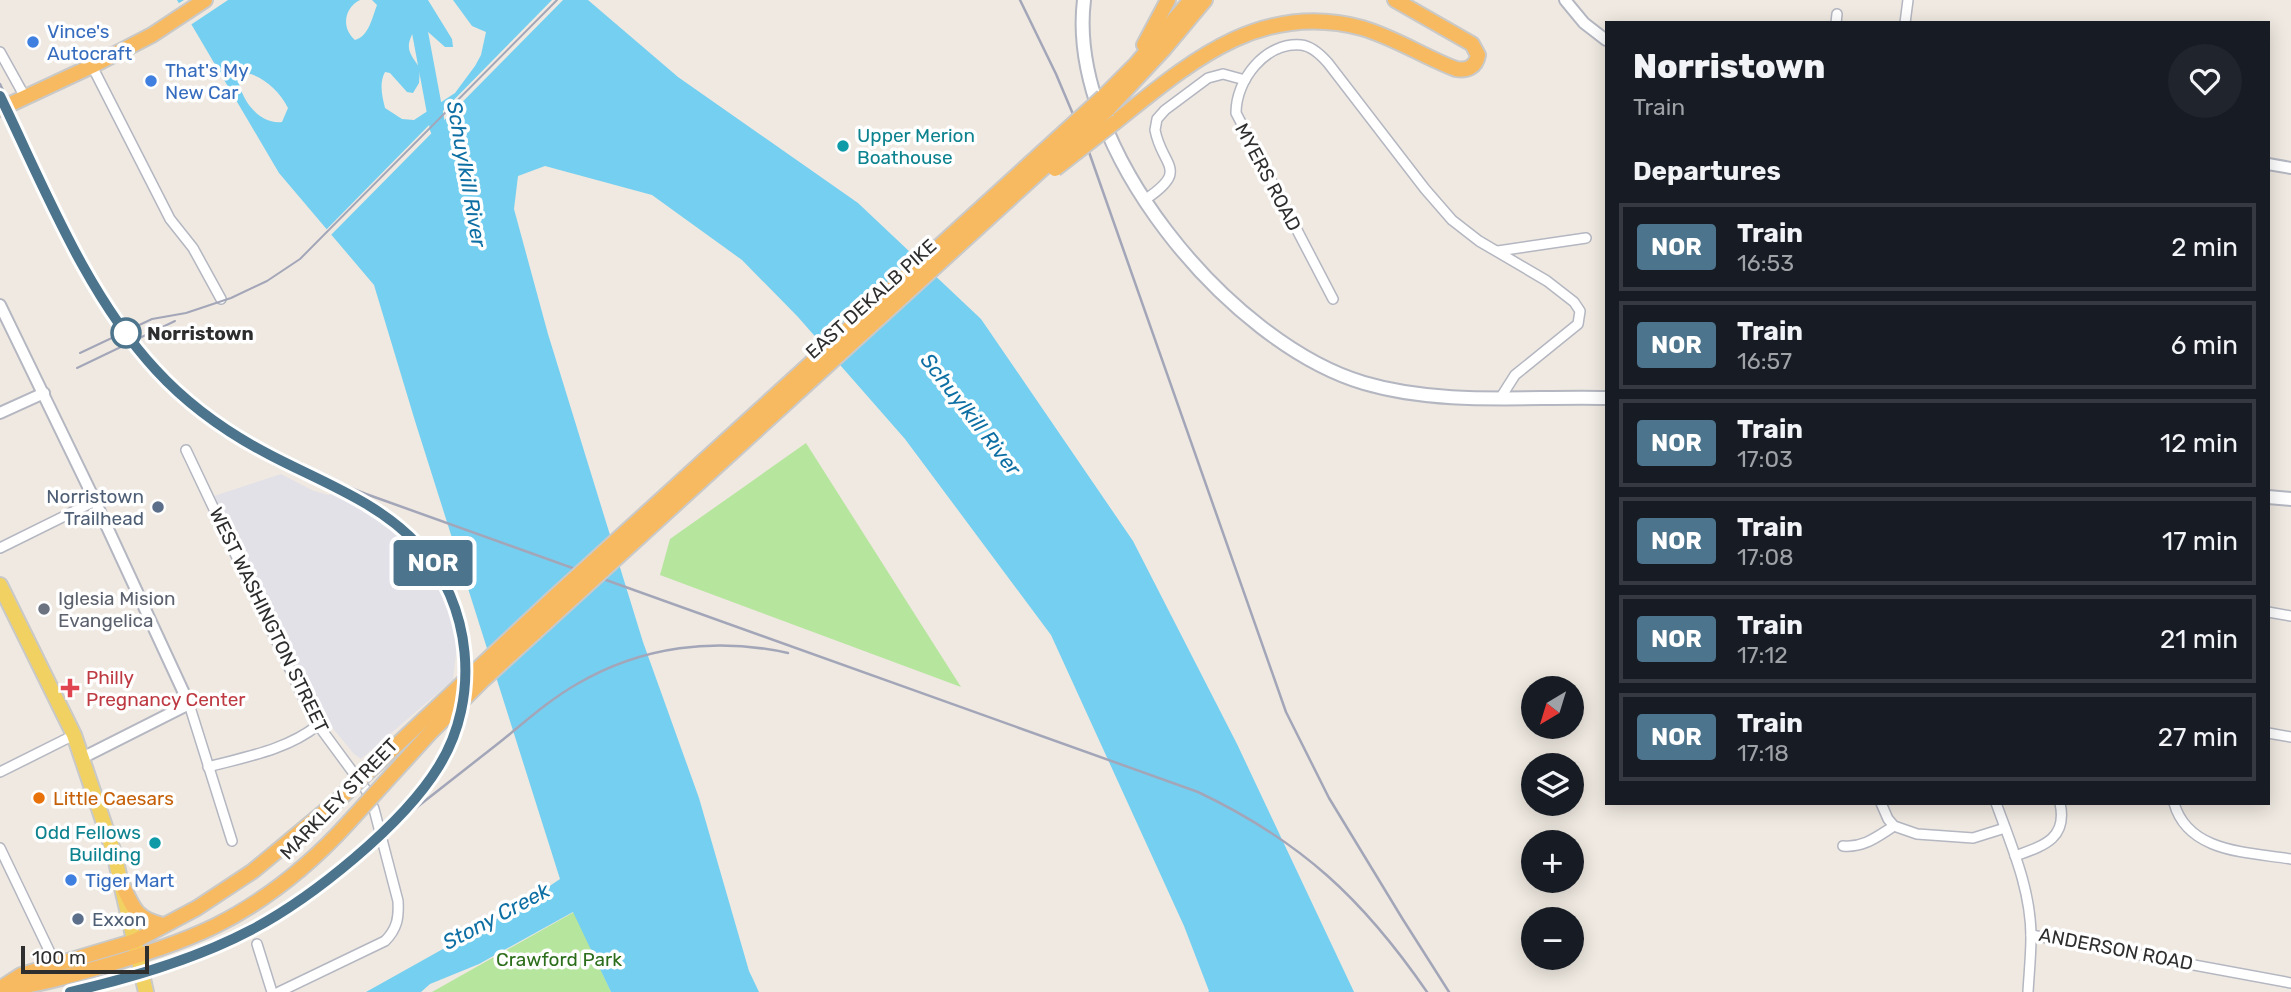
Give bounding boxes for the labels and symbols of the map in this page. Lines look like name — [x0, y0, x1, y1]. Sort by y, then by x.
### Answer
place label: Vince's Autocraft — [47, 20, 133, 65]
marker: Vince's Autocraft — [25, 34, 41, 50]
place label: That's My New Car — [165, 59, 249, 104]
marker: That's My New Car — [143, 73, 159, 89]
water label: Schuylkill River — [442, 99, 492, 250]
street label: MYERS ROAD — [1230, 119, 1306, 235]
place label: Upper Merion Boathouse — [857, 124, 975, 169]
marker: Upper Merion Boathouse — [835, 138, 851, 154]
street label: EAST DEKALB PIKE — [801, 234, 941, 364]
marker: Norristown — [111, 318, 141, 348]
place label: Norristown — [147, 322, 254, 345]
water label: Schuylkill River — [916, 348, 1027, 481]
place label: Norristown Trailhead — [46, 485, 144, 530]
marker: Norristown Trailhead — [150, 499, 166, 515]
street label: WEST WASHINGTON STREET — [204, 504, 334, 736]
line badge: NOR — [393, 540, 473, 586]
place label: Iglesia Mision Evangelica — [58, 587, 176, 632]
marker: Iglesia Mision Evangelica — [36, 601, 52, 617]
place label: Philly Pregnancy Center — [86, 666, 246, 711]
north arrow — [1521, 676, 1584, 738]
marker: Philly Pregnancy Center — [60, 678, 80, 698]
street label: MARKLEY STREET — [275, 734, 403, 864]
place label: Little Caesars — [53, 787, 174, 810]
marker: Little Caesars — [31, 790, 47, 806]
place label: Odd Fellows Building — [35, 821, 141, 866]
marker: Odd Fellows Building — [147, 835, 163, 851]
place label: Tiger Mart — [85, 869, 175, 892]
marker: Tiger Mart — [63, 872, 79, 888]
water label: Stony Creek — [438, 877, 555, 955]
place label: Exxon — [92, 908, 146, 931]
marker: Exxon — [70, 911, 86, 927]
street label: ANDERSON ROAD — [2037, 923, 2195, 975]
scale bar — [21, 943, 149, 975]
park label: Crawford Park — [496, 948, 622, 971]

